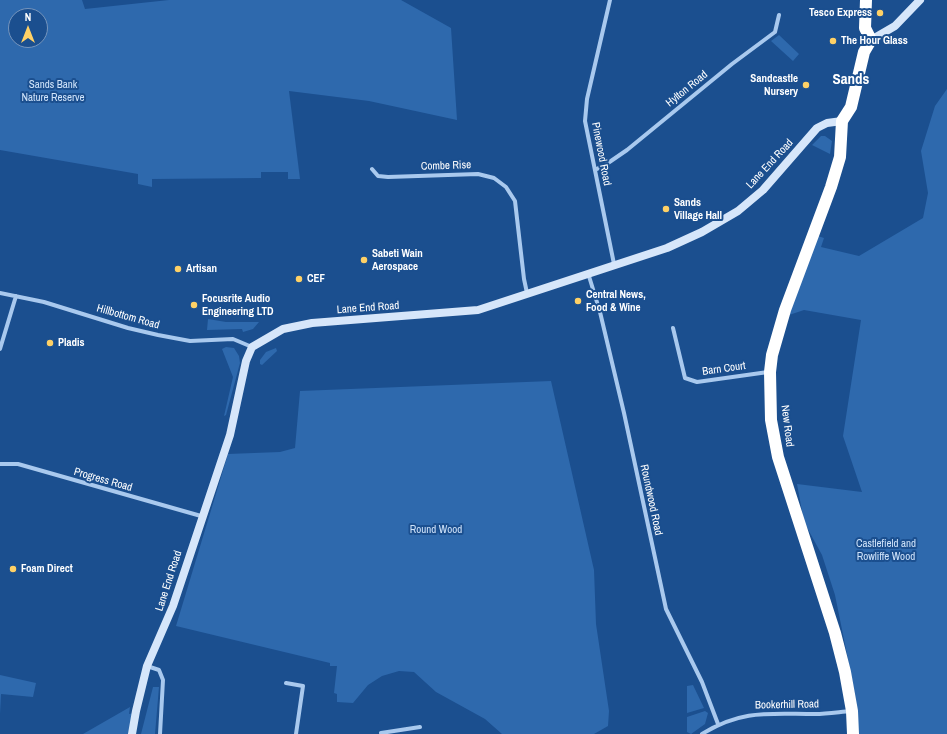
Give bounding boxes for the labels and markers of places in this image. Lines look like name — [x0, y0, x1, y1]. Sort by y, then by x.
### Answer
place label: Tesco Express — [809, 6, 872, 20]
marker: Tesco Express — [875, 8, 885, 18]
place label: The Hour Glass — [841, 34, 908, 48]
marker: The Hour Glass — [828, 36, 838, 46]
place label: Sandcastle Nursery — [750, 72, 798, 98]
marker: Sandcastle Nursery — [801, 80, 811, 90]
place label: Sands Village Hall — [674, 196, 722, 222]
marker: Sands Village Hall — [661, 204, 671, 214]
place label: Sabeti Wain Aerospace — [372, 247, 423, 273]
marker: Sabeti Wain Aerospace — [359, 255, 369, 265]
place label: Artisan — [186, 262, 217, 276]
marker: Artisan — [173, 264, 183, 274]
place label: CEF — [307, 272, 325, 286]
marker: CEF — [294, 274, 304, 284]
place label: Central News, Food & Wine — [586, 288, 646, 314]
place label: Focusrite Audio Engineering LTD — [202, 292, 274, 318]
marker: Central News, Food & Wine — [573, 296, 583, 306]
marker: Focusrite Audio Engineering LTD — [189, 300, 199, 310]
place label: Pladis — [58, 336, 85, 350]
marker: Pladis — [45, 338, 55, 348]
place label: Foam Direct — [21, 562, 73, 576]
marker: Foam Direct — [8, 564, 18, 574]

